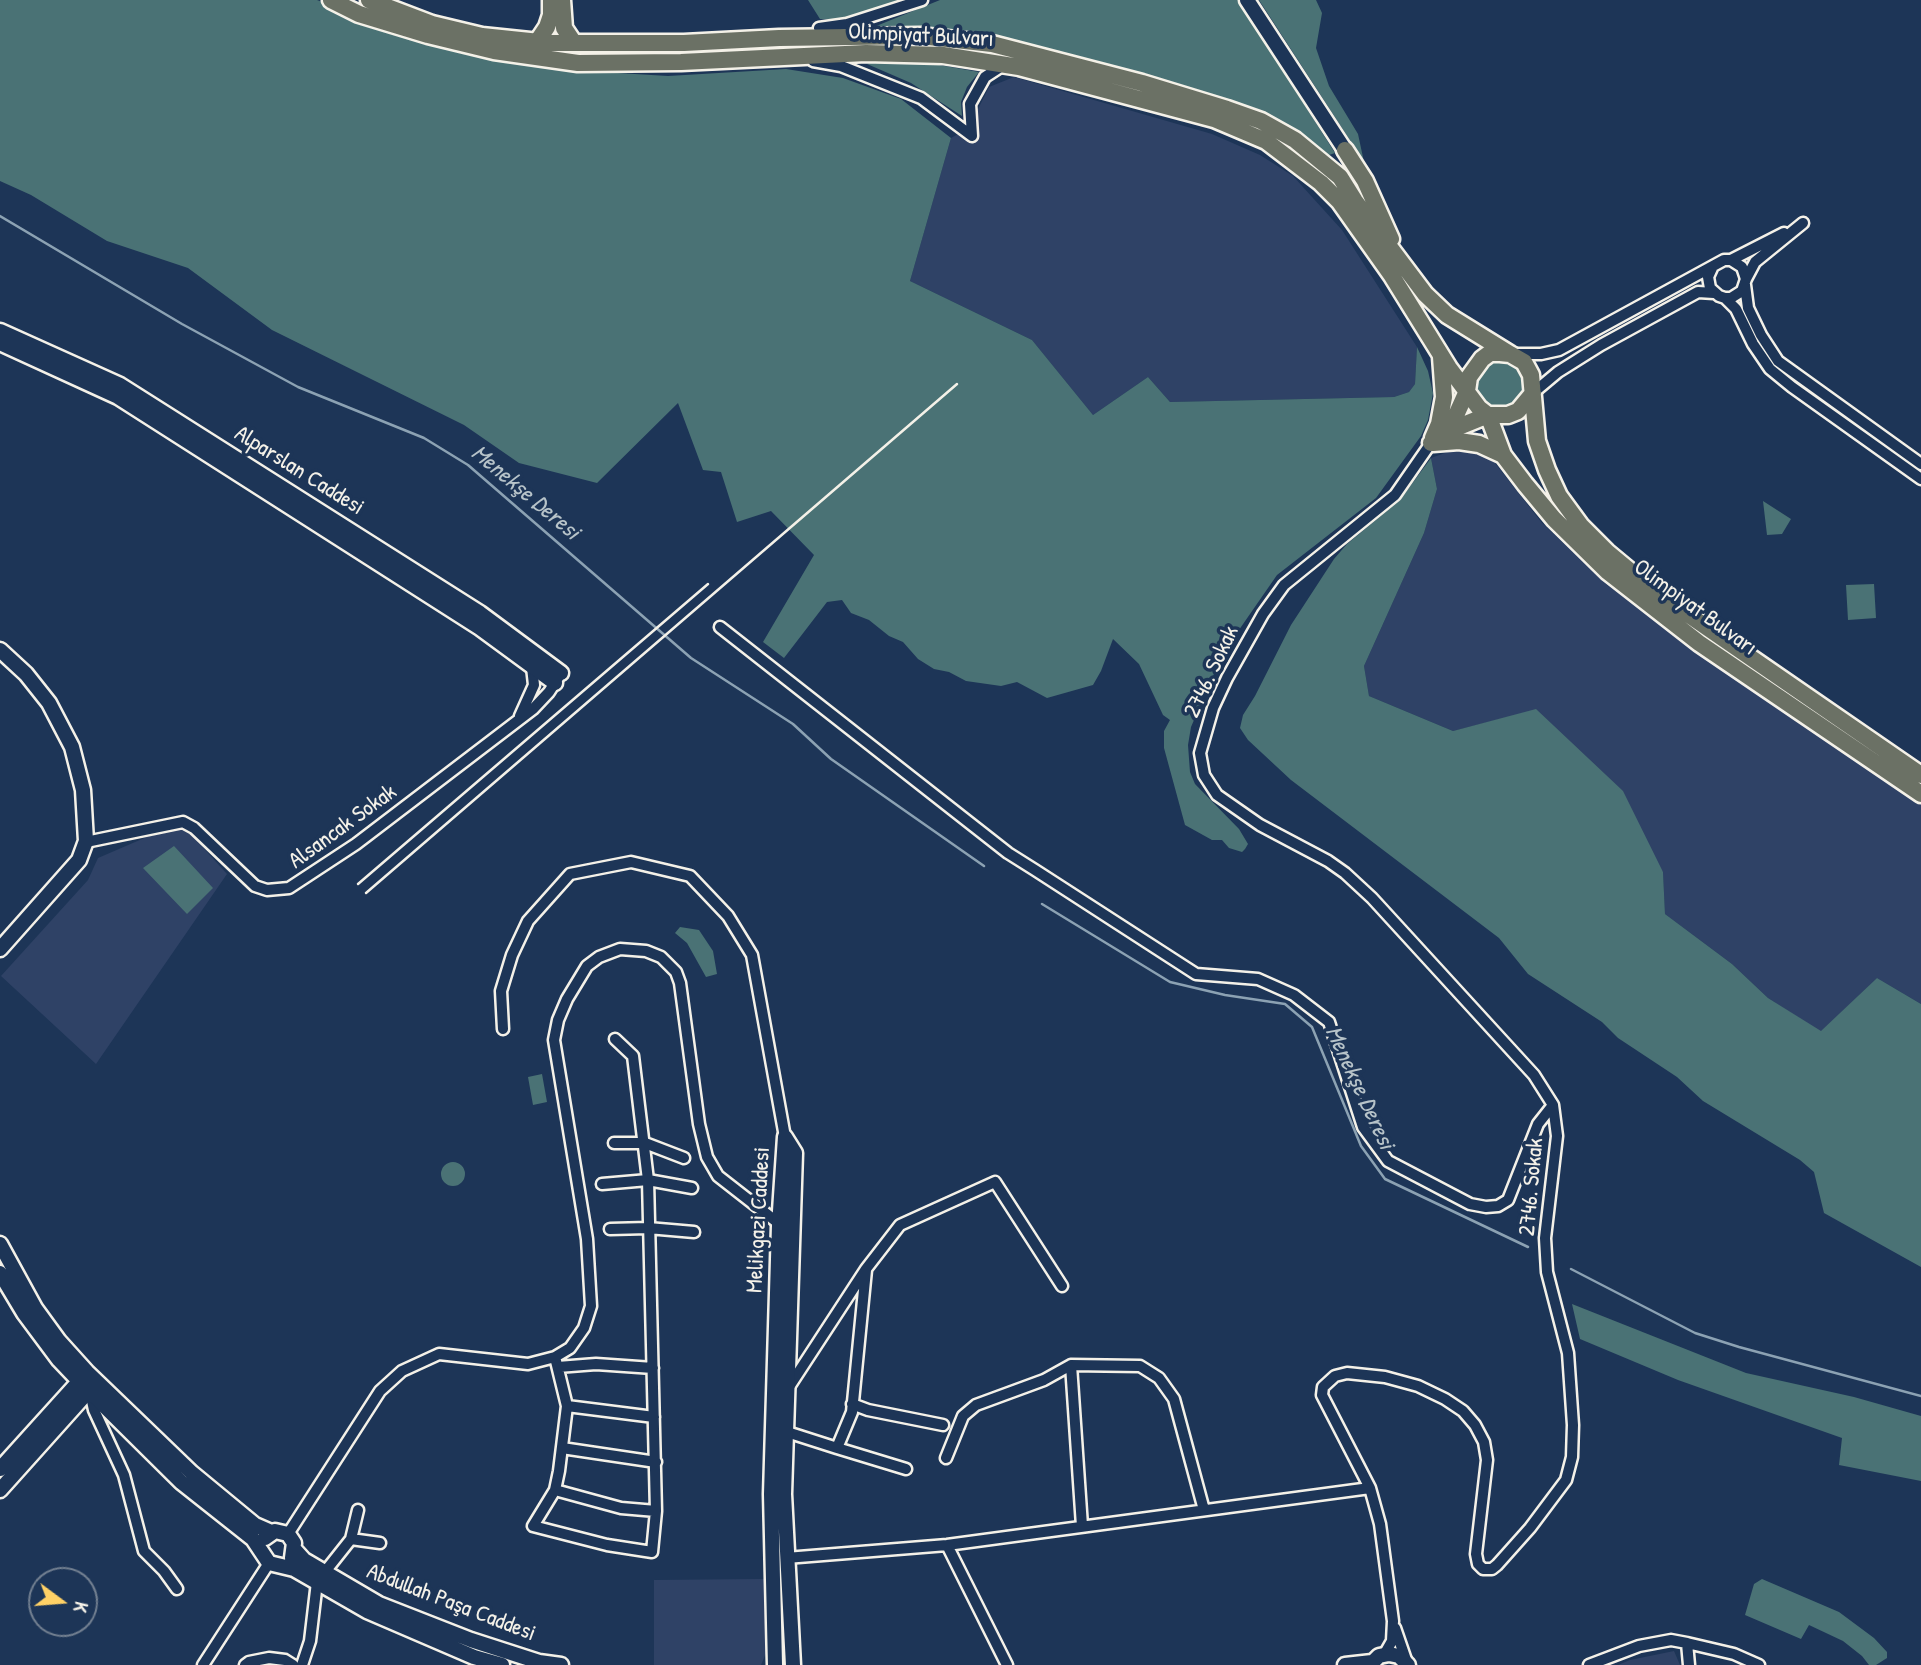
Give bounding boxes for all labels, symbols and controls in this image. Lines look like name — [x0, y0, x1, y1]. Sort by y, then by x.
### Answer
street label: Olimpiyat Bulvarı — [847, 18, 995, 54]
street label: Alparslan Caddesi — [229, 420, 369, 522]
water label: Menekşe Deresi — [465, 439, 585, 547]
street label: Olimpiyat Bulvarı — [1628, 554, 1762, 662]
street label: 2746. Sokak — [1179, 622, 1245, 722]
street label: Alsancak Sokak — [284, 779, 402, 875]
water label: Menekşe Deresi — [1318, 1022, 1400, 1154]
street label: 2746. Sokak — [1514, 1137, 1550, 1237]
street label: Melikgazi Caddesi — [741, 1146, 777, 1294]
street label: Abdullah Paşa Caddesi — [363, 1558, 539, 1648]
north arrow — [28, 1567, 98, 1637]
text: K — [67, 1599, 95, 1616]

